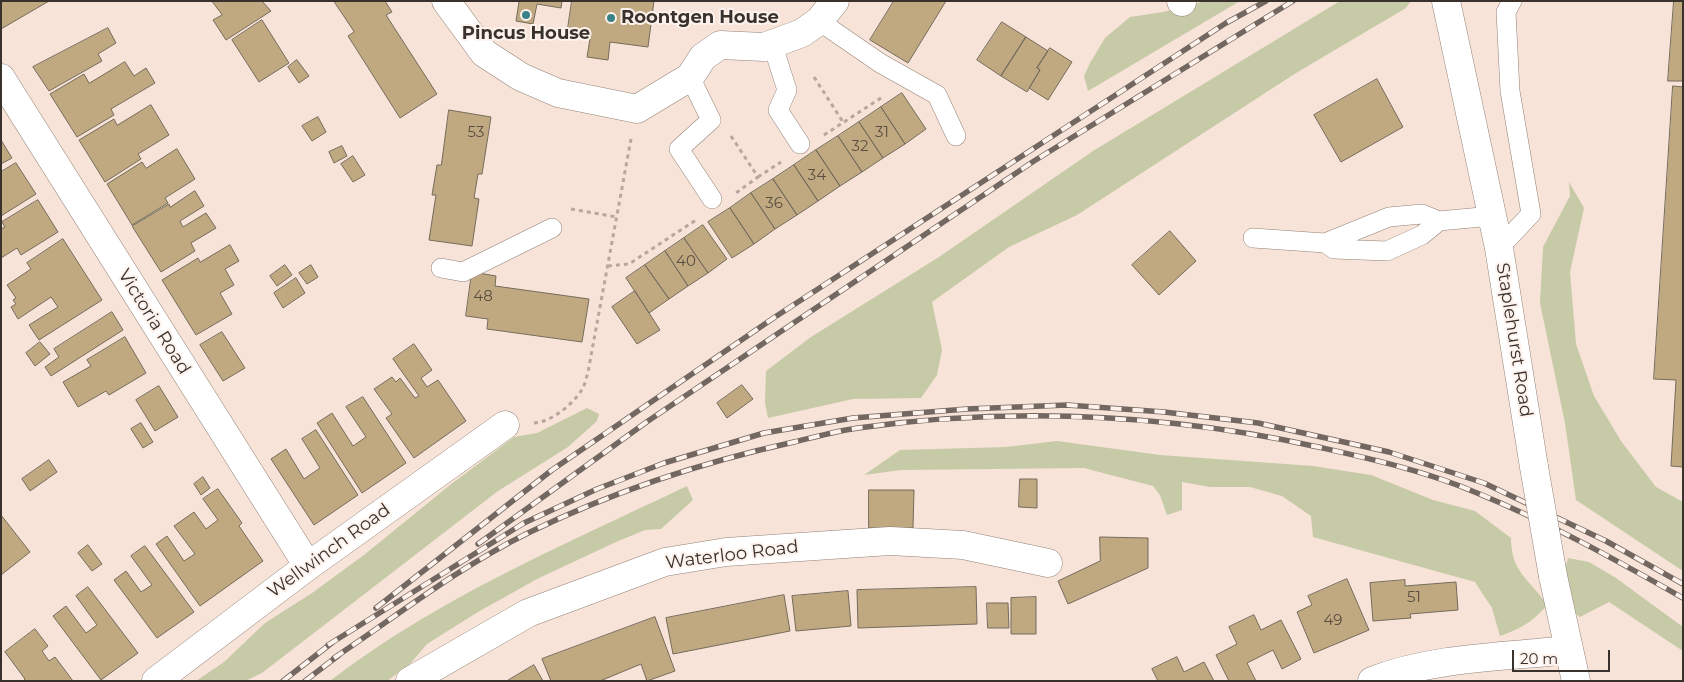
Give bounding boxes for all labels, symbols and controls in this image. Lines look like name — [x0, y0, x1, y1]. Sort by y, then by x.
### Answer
place label: Roontgen House — [621, 7, 779, 29]
marker: Pincus House — [520, 9, 532, 21]
marker: Roontgen House — [605, 12, 617, 24]
place label: Pincus House — [462, 23, 590, 45]
house number: 53 — [468, 124, 484, 142]
house number: 31 — [875, 124, 889, 142]
house number: 32 — [852, 138, 868, 156]
house number: 34 — [808, 167, 826, 185]
house number: 36 — [765, 195, 783, 213]
house number: 40 — [676, 253, 696, 271]
street label: Staplehurst Road — [1491, 261, 1537, 419]
street label: Victoria Road — [113, 265, 195, 379]
house number: 48 — [473, 288, 493, 306]
street label: Wellwinch Road — [263, 499, 395, 603]
street label: Waterloo Road — [664, 536, 800, 574]
house number: 51 — [1407, 589, 1421, 607]
house number: 49 — [1324, 612, 1342, 630]
scale bar — [1514, 640, 1612, 672]
text: 20 m — [1520, 649, 1558, 668]

